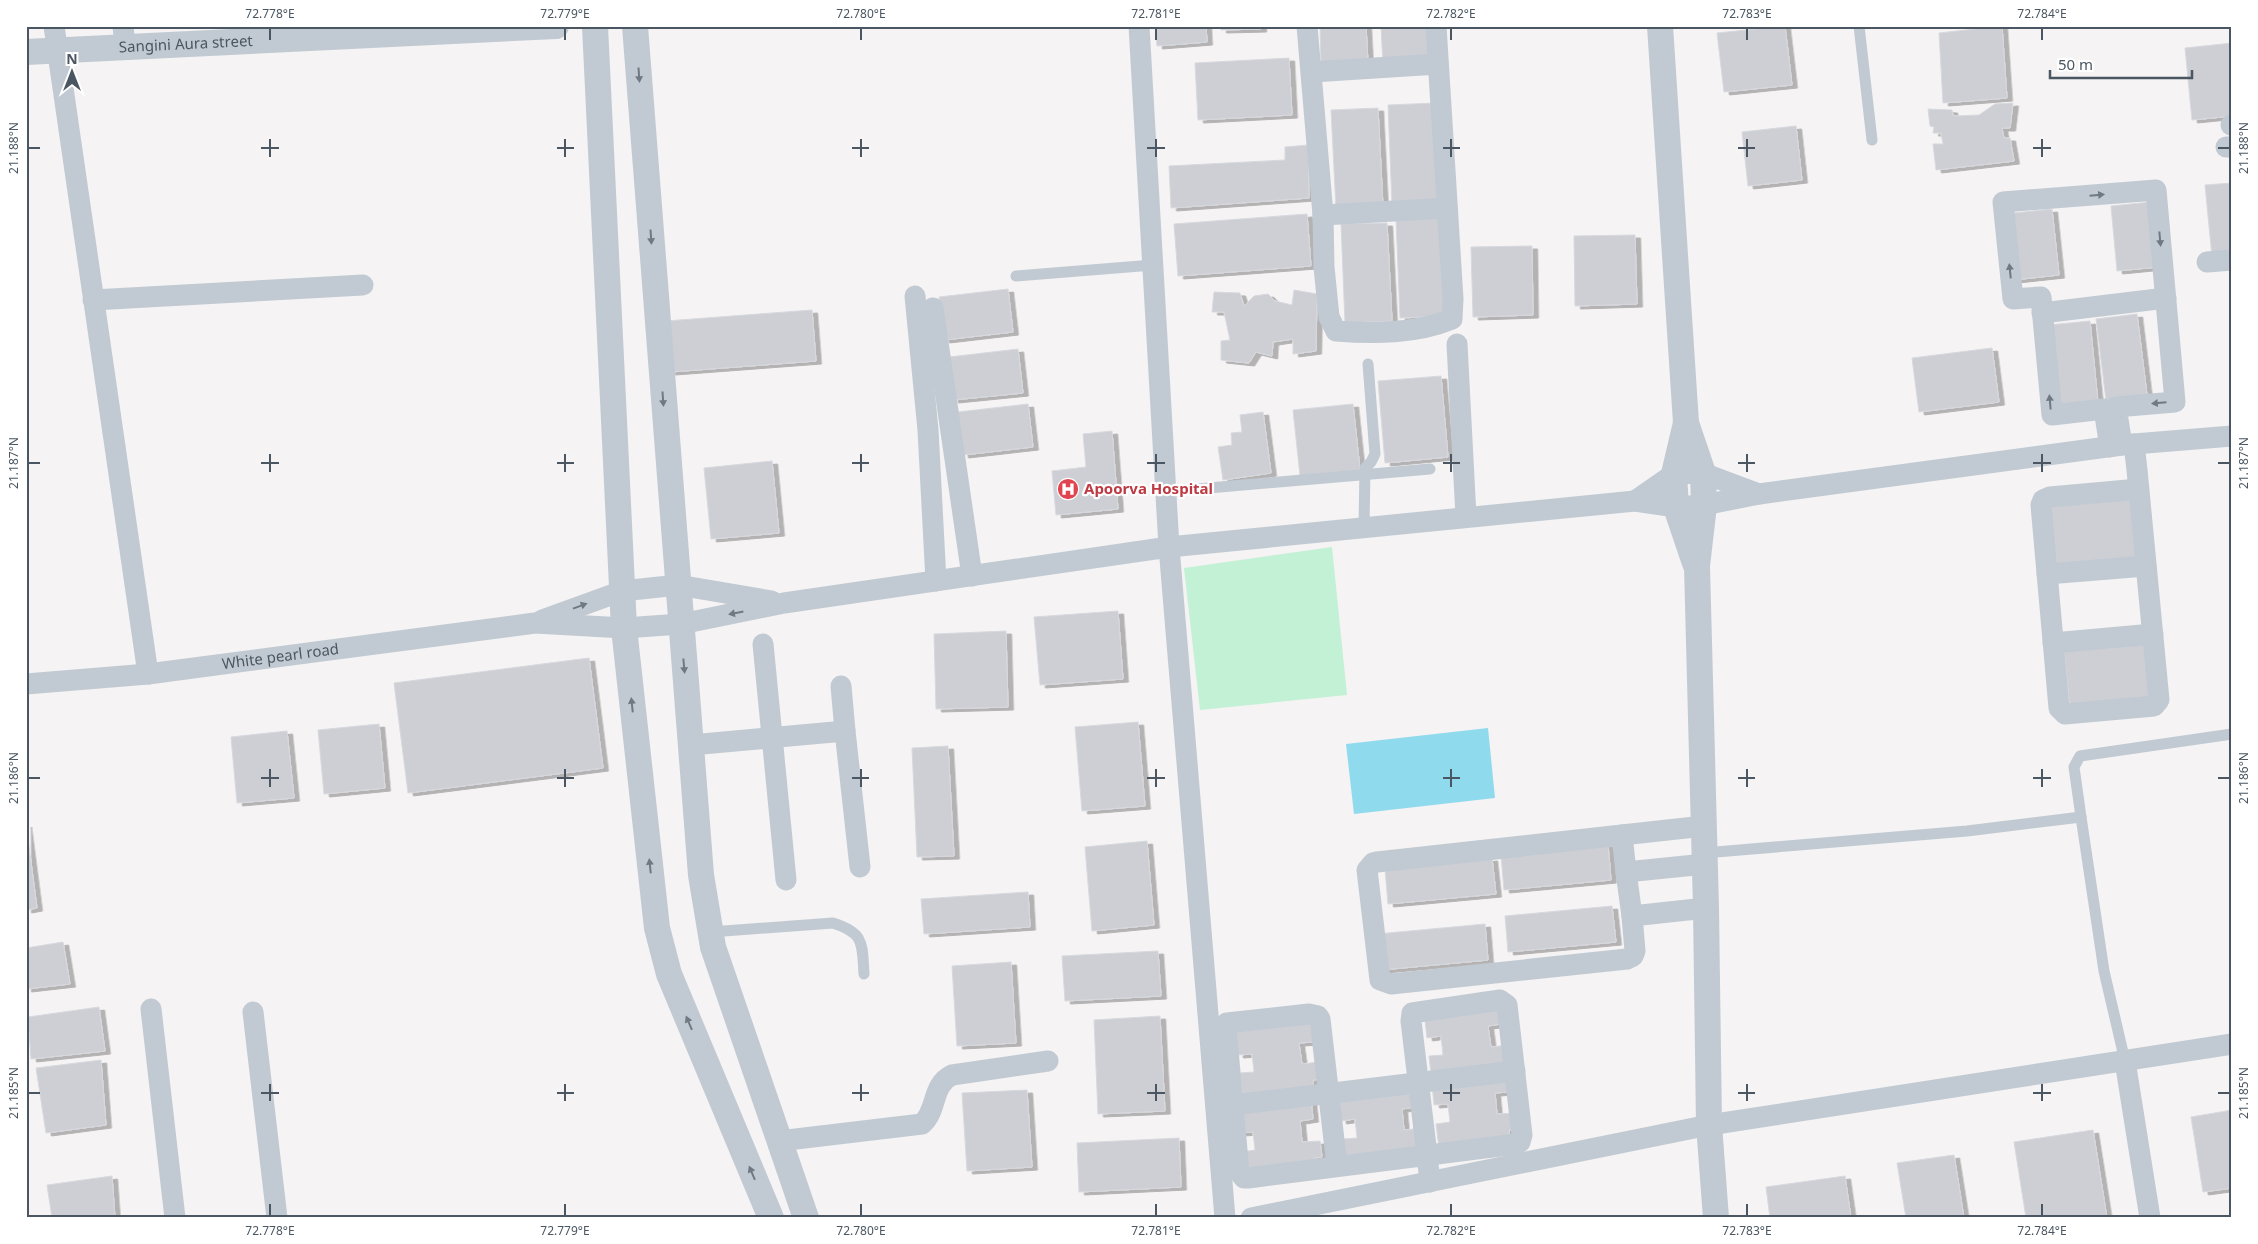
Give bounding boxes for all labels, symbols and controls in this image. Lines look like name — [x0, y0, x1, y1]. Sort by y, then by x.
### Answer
text: 72.778°E — [245, 5, 295, 22]
text: 72.779°E — [540, 5, 590, 22]
text: 72.780°E — [836, 5, 886, 22]
text: 72.781°E — [1131, 5, 1181, 22]
text: 72.782°E — [1426, 5, 1476, 22]
text: 72.783°E — [1722, 5, 1772, 22]
text: 72.784°E — [2017, 5, 2067, 22]
street label: Sangini Aura street — [118, 30, 254, 56]
north arrow — [48, 48, 98, 98]
scale bar — [2050, 48, 2193, 80]
text: N — [66, 49, 78, 68]
text: 50 m — [2058, 54, 2093, 74]
one-way arrow — [635, 67, 643, 83]
text: 21.188°N — [5, 122, 22, 174]
text: 21.188°N — [2235, 122, 2252, 174]
one-way arrow — [2089, 191, 2105, 199]
one-way arrow — [647, 229, 655, 245]
one-way arrow — [2156, 231, 2164, 247]
one-way arrow — [2006, 262, 2014, 278]
one-way arrow — [660, 391, 668, 407]
one-way arrow — [2046, 394, 2054, 410]
one-way arrow — [2151, 400, 2167, 408]
text: 21.187°N — [5, 437, 22, 489]
text: 21.187°N — [2235, 437, 2252, 489]
hospital icon: Apoorva Hospital — [1056, 477, 1080, 501]
place label: Apoorva Hospital — [1084, 478, 1213, 498]
one-way arrow — [573, 602, 588, 609]
one-way arrow — [728, 609, 744, 617]
street label: White pearl road — [221, 638, 340, 673]
one-way arrow — [680, 658, 688, 674]
one-way arrow — [628, 697, 636, 713]
text: 21.186°N — [5, 752, 22, 804]
text: 21.186°N — [2235, 752, 2252, 804]
one-way arrow — [646, 858, 654, 874]
one-way arrow — [685, 1016, 693, 1030]
text: 21.185°N — [5, 1067, 22, 1119]
text: 21.185°N — [2235, 1067, 2252, 1119]
one-way arrow — [747, 1166, 755, 1180]
text: 72.778°E — [245, 1222, 295, 1239]
text: 72.779°E — [540, 1222, 590, 1239]
text: 72.780°E — [836, 1222, 886, 1239]
text: 72.781°E — [1131, 1222, 1181, 1239]
text: 72.782°E — [1426, 1222, 1476, 1239]
text: 72.783°E — [1722, 1222, 1772, 1239]
text: 72.784°E — [2017, 1222, 2067, 1239]

